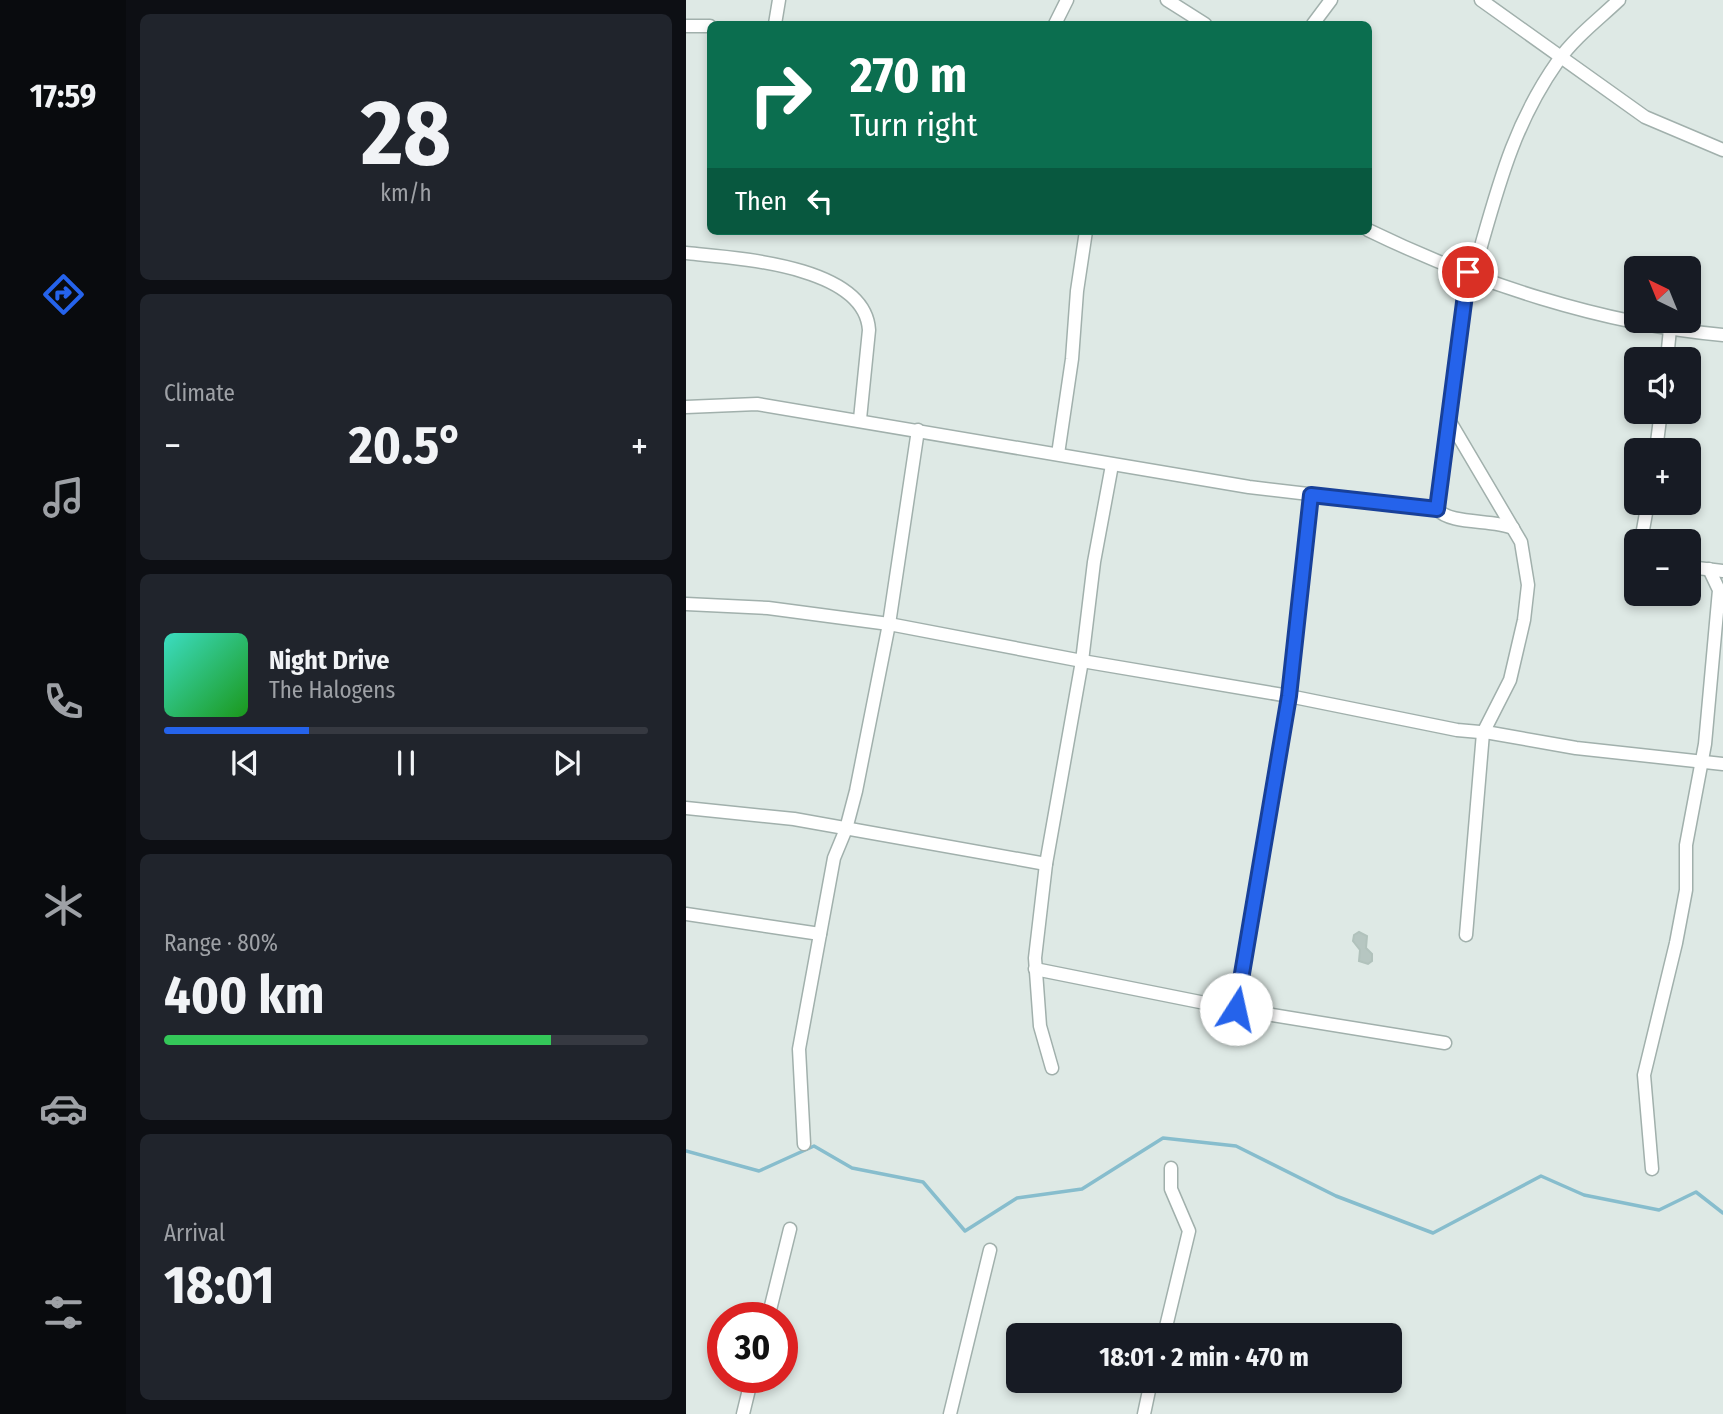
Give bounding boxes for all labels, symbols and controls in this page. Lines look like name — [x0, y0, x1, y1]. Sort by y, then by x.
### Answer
text: 270 m — [850, 46, 967, 105]
icon: right — [735, 49, 826, 140]
text: 17:59 — [30, 77, 96, 115]
text: 28 — [361, 79, 451, 188]
text: Turn right — [850, 106, 977, 144]
text: km/h — [380, 179, 432, 207]
icon: left — [801, 182, 839, 220]
text: Then — [735, 186, 787, 217]
pin — [1438, 242, 1498, 302]
icon: arrive — [1449, 253, 1487, 291]
north arrow — [1624, 256, 1701, 332]
map controls — [1624, 256, 1701, 606]
icon: directions — [39, 270, 88, 319]
button: sound — [1624, 347, 1701, 424]
text: Climate — [164, 379, 235, 407]
text: 20.5° — [349, 414, 463, 477]
text: − — [164, 423, 181, 469]
text: + — [631, 423, 648, 469]
button: + — [1624, 438, 1701, 515]
icon: music — [39, 473, 88, 522]
button: − — [1624, 529, 1701, 606]
text: Night Drive — [269, 645, 389, 676]
text: The Halogens — [269, 676, 395, 704]
icon: phone — [39, 677, 88, 726]
icon: previous — [226, 744, 264, 782]
icon: pause — [387, 744, 425, 782]
icon: next — [548, 744, 586, 782]
icon: climate — [39, 881, 88, 930]
text: Range · 80% — [164, 929, 278, 957]
text: 400 km — [164, 964, 324, 1027]
position arrow — [1199, 972, 1273, 1046]
icon: car — [39, 1084, 88, 1133]
text: Arrival — [164, 1219, 225, 1247]
text: 18:01 — [164, 1254, 275, 1317]
icon: filters — [39, 1288, 88, 1337]
speed limit sign: 30 — [707, 1302, 798, 1393]
text: 18:01 · 2 min · 470 m — [1099, 1342, 1309, 1373]

